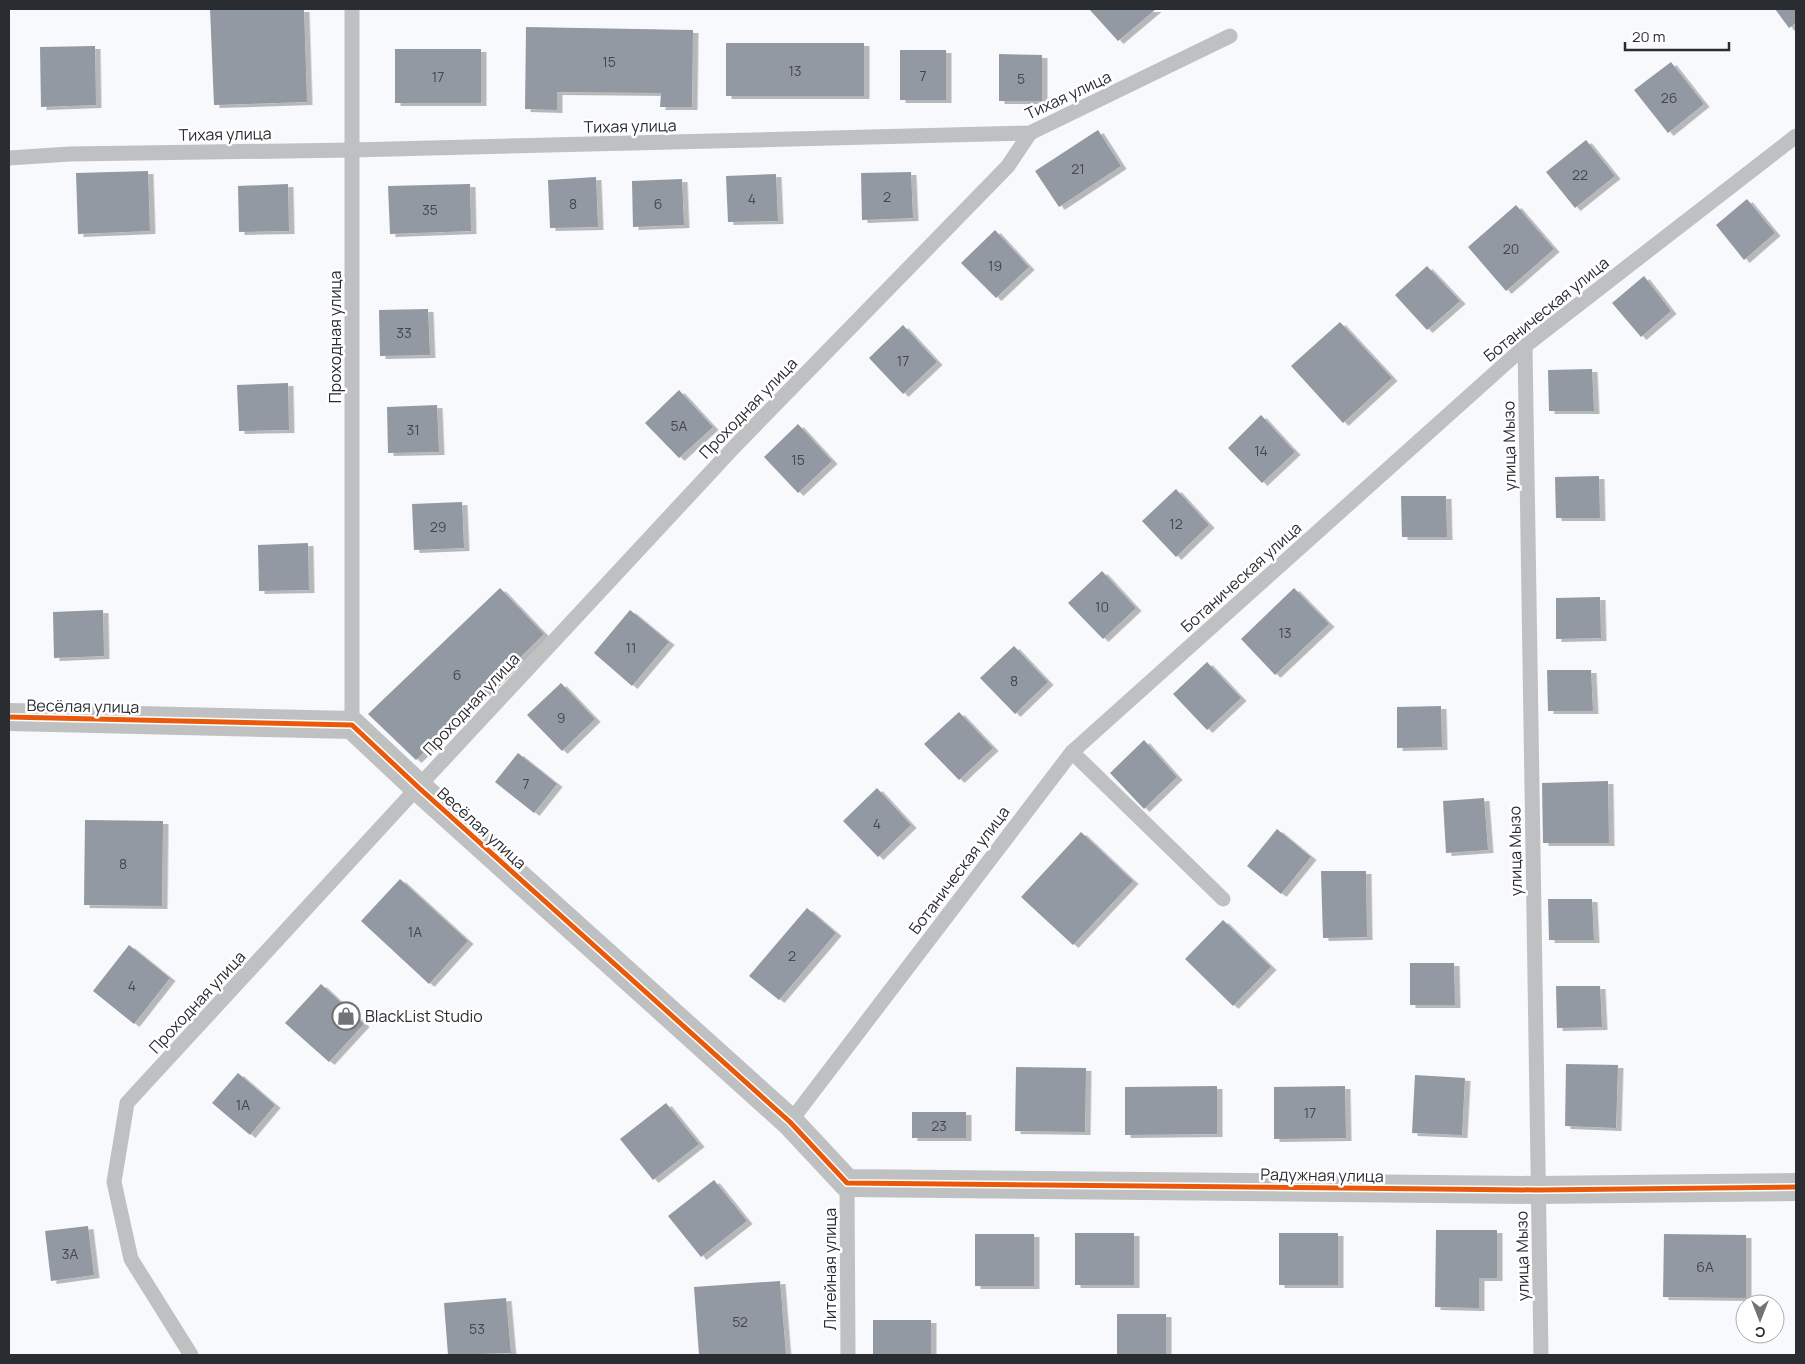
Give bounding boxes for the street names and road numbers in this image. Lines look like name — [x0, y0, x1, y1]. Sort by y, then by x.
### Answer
street label: Тихая улица — [1021, 65, 1115, 125]
street label: Тихая улица — [583, 114, 677, 138]
street label: Тихая улица — [178, 122, 272, 146]
street label: Ботаническая улица — [1479, 252, 1613, 366]
street label: Проходная улица — [324, 271, 346, 403]
street label: Проходная улица — [694, 353, 802, 463]
street label: улица Мызо — [1497, 401, 1521, 491]
street label: Ботаническая улица — [1176, 517, 1306, 637]
street label: Проходная улица — [418, 648, 524, 760]
street label: Весёлая улица — [26, 694, 140, 718]
street label: Весёлая улица — [433, 782, 531, 874]
street label: Ботаническая улица — [904, 801, 1014, 939]
street label: улица Мызо — [1503, 806, 1527, 896]
street label: Проходная улица — [144, 946, 250, 1058]
street label: Радужная улица — [1260, 1163, 1384, 1187]
street label: Литейная улица — [819, 1208, 841, 1330]
street label: улица Мызо — [1510, 1211, 1534, 1301]

